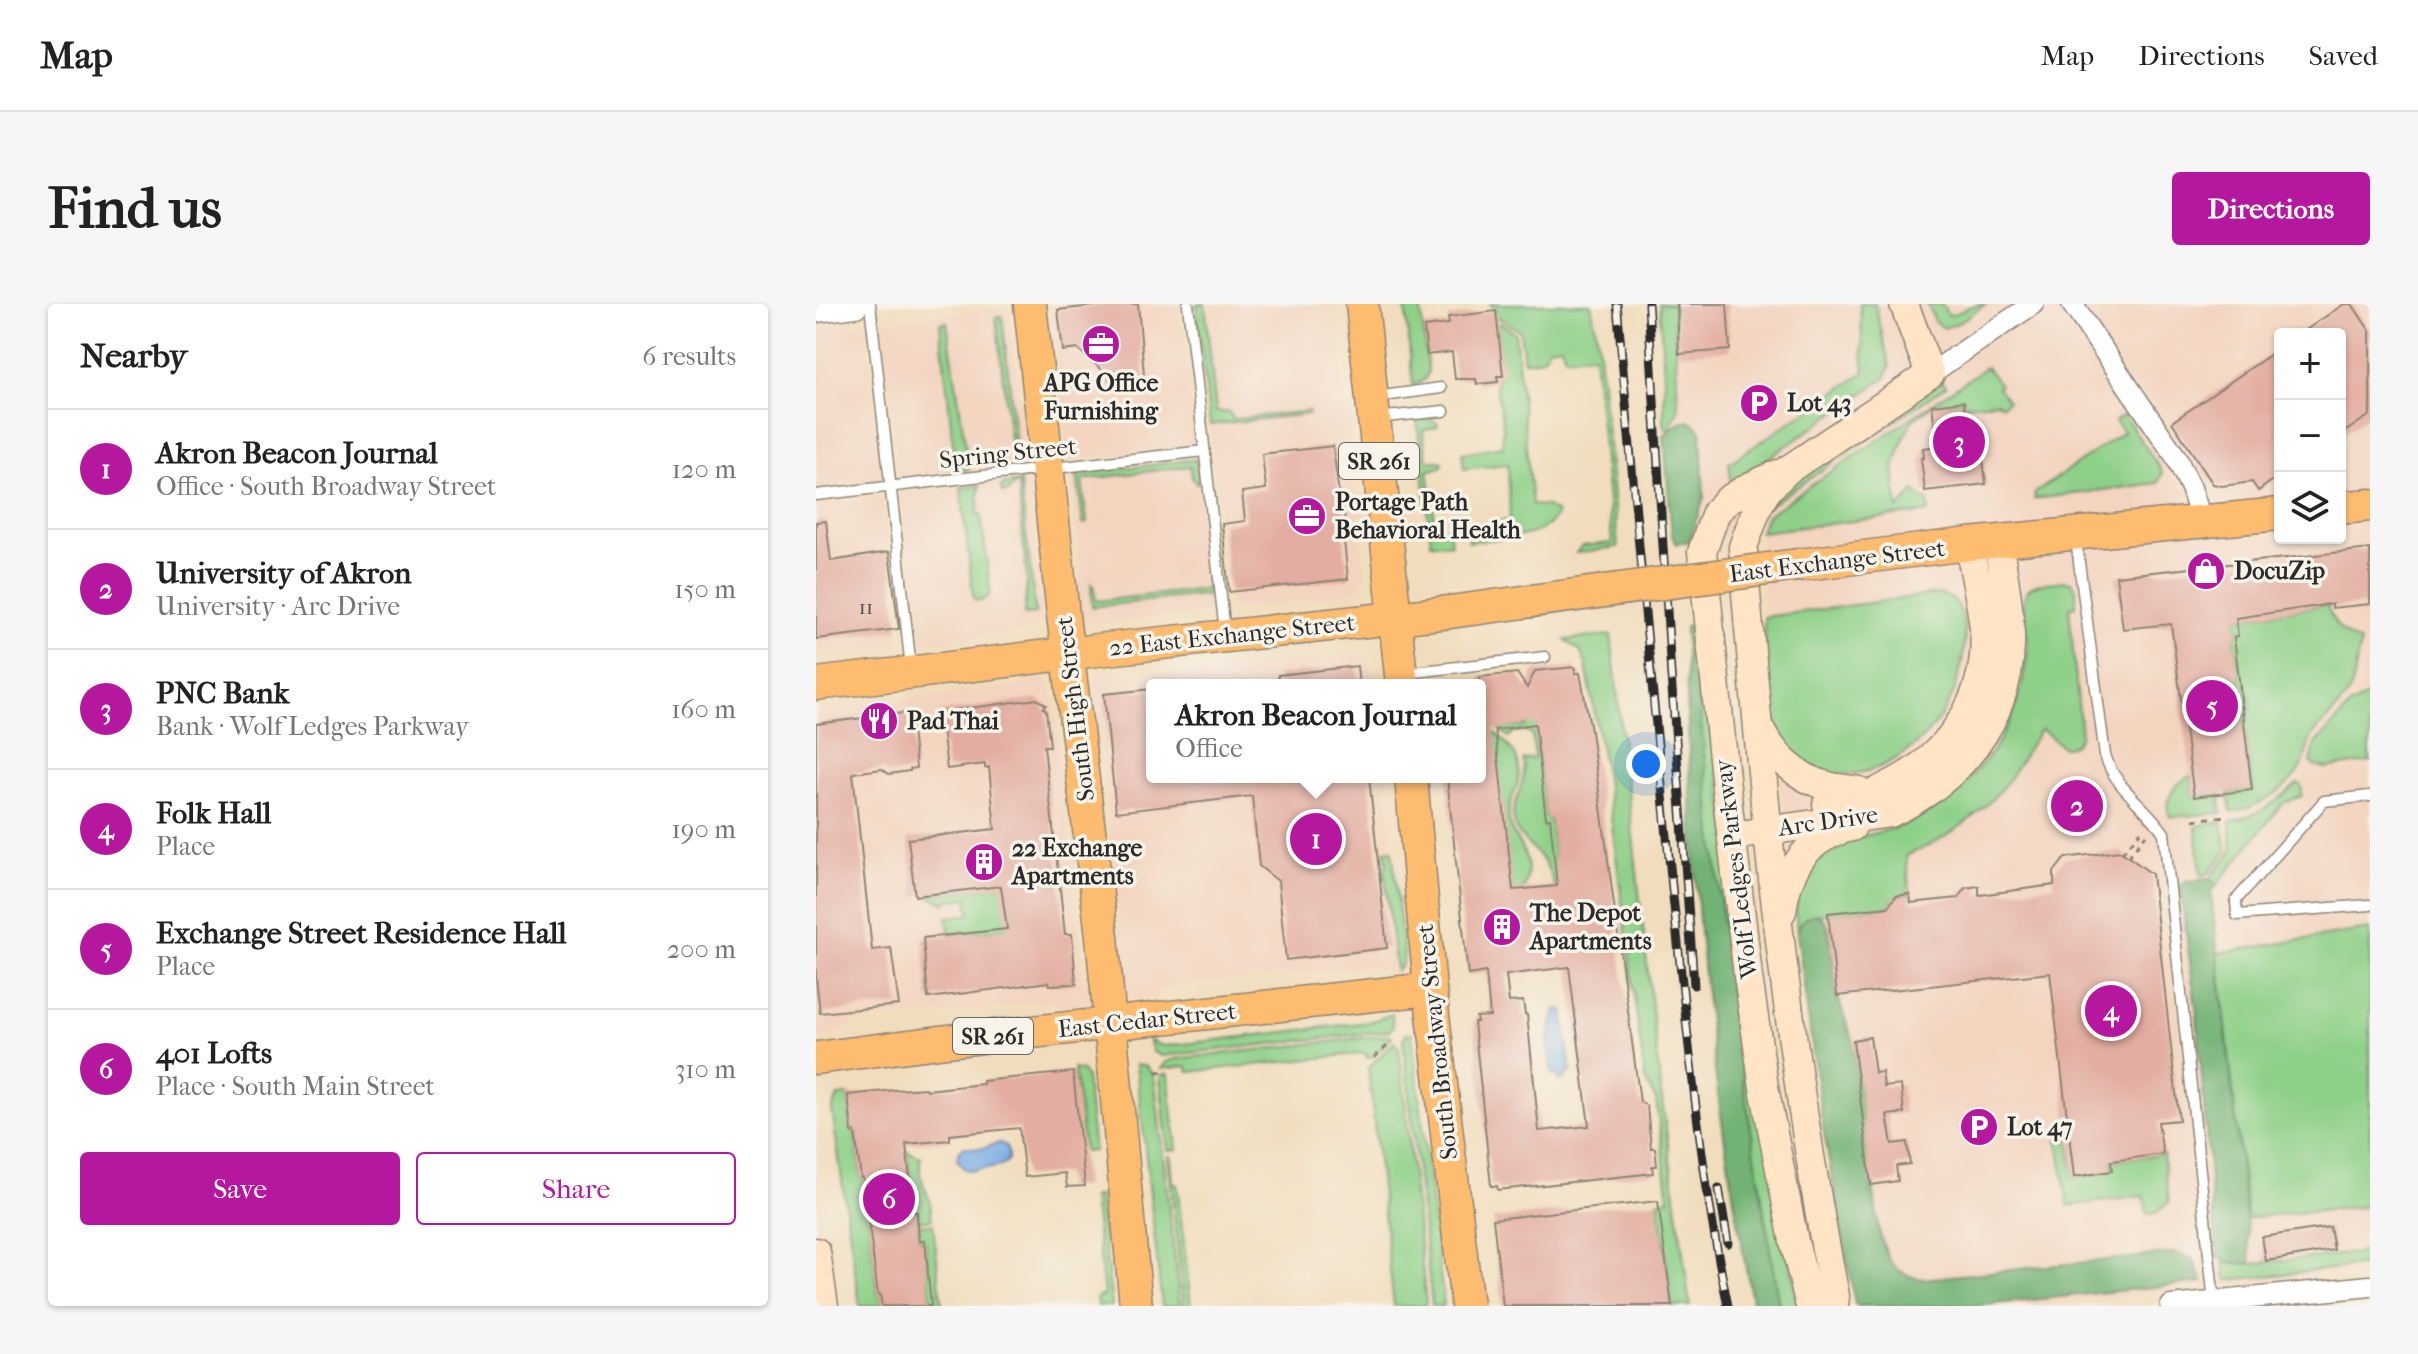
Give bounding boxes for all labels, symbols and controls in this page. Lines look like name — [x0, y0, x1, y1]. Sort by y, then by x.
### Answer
text: Map — [40, 33, 113, 78]
text: Map — [2041, 39, 2094, 72]
text: Directions — [2138, 39, 2265, 72]
text: Saved — [2309, 39, 2378, 72]
button: Directions — [2172, 172, 2370, 245]
text: Find us — [48, 176, 222, 241]
office icon: APG Office Furnishing — [1080, 323, 1122, 365]
map controls — [2274, 328, 2346, 544]
button: + — [2274, 328, 2346, 400]
text: Nearby — [80, 336, 187, 376]
text: 6 results — [642, 341, 736, 372]
place label: APG Office Furnishing — [1042, 369, 1159, 425]
parking icon: Lot 43 — [1738, 382, 1780, 424]
place label: Lot 43 — [1787, 389, 1851, 418]
button: − — [2274, 400, 2346, 472]
pin: 3 — [1933, 412, 1985, 472]
street label: Spring Street — [938, 432, 1078, 474]
text: Akron Beacon Journal — [156, 436, 438, 471]
road number: SR 261 — [1339, 443, 1419, 479]
text: 1 — [101, 454, 111, 485]
text: 120 m — [672, 454, 736, 485]
text: Office · South Broadway Street — [156, 471, 496, 502]
button: layers — [2274, 472, 2346, 544]
place label: Portage Path Behavioral Health — [1335, 488, 1521, 544]
office icon: Portage Path Behavioral Health — [1286, 495, 1328, 537]
street label: East Exchange Street — [1727, 534, 1947, 588]
shop icon: DocuZip — [2185, 550, 2227, 592]
text: University of Akron — [156, 556, 411, 591]
place label: DocuZip — [2234, 557, 2325, 585]
text: 2 — [99, 574, 113, 605]
text: 150 m — [674, 574, 736, 605]
text: University · Arc Drive — [156, 591, 400, 622]
house number: 11 — [859, 596, 873, 619]
street label: 22 East Exchange Street — [1108, 608, 1357, 662]
street label: South High Street — [1050, 615, 1100, 803]
text: PNC Bank — [156, 676, 289, 711]
pin: 5 — [2186, 676, 2238, 736]
popup — [1146, 679, 1486, 783]
text: 3 — [101, 694, 111, 725]
text: 160 m — [671, 694, 736, 725]
text: Akron Beacon Journal — [1175, 698, 1457, 733]
restaurant icon: Pad Thai — [858, 700, 900, 742]
place label: Pad Thai — [907, 707, 1000, 735]
text: Bank · Wolf Ledges Parkway — [156, 711, 469, 742]
text: Office — [1175, 733, 1243, 764]
your location — [1626, 744, 1666, 784]
street label: Wolf Ledges Parkway — [1709, 757, 1763, 981]
pin: 2 — [2051, 776, 2103, 836]
text: Folk Hall — [156, 796, 271, 831]
street label: Arc Drive — [1776, 800, 1880, 842]
pin: 1 — [1290, 809, 1342, 869]
text: 4 — [98, 814, 114, 845]
text: 190 m — [672, 814, 736, 845]
text: Place — [156, 831, 215, 862]
place label: 22 Exchange Apartments — [1010, 834, 1142, 890]
building icon: 22 Exchange Apartments — [963, 841, 1005, 883]
place label: The Depot Apartments — [1528, 899, 1652, 955]
building icon: The Depot Apartments — [1481, 906, 1523, 948]
text: Exchange Street Residence Hall — [156, 916, 567, 951]
street label: South Broadway Street — [1411, 923, 1463, 1161]
text: 5 — [100, 934, 112, 965]
text: 200 m — [667, 934, 736, 965]
text: Place — [156, 951, 215, 982]
pin: 4 — [2085, 981, 2137, 1041]
street label: East Cedar Street — [1056, 997, 1238, 1043]
road number: SR 261 — [953, 1018, 1033, 1054]
text: 401 Lofts — [156, 1036, 272, 1071]
text: 6 — [99, 1054, 113, 1085]
text: 310 m — [675, 1054, 736, 1085]
text: Place · South Main Street — [156, 1071, 435, 1102]
parking icon: Lot 47 — [1958, 1106, 2000, 1148]
place label: Lot 47 — [2007, 1113, 2073, 1142]
button: Save — [80, 1152, 400, 1225]
button: Share — [416, 1152, 736, 1225]
pin: 6 — [863, 1169, 915, 1229]

